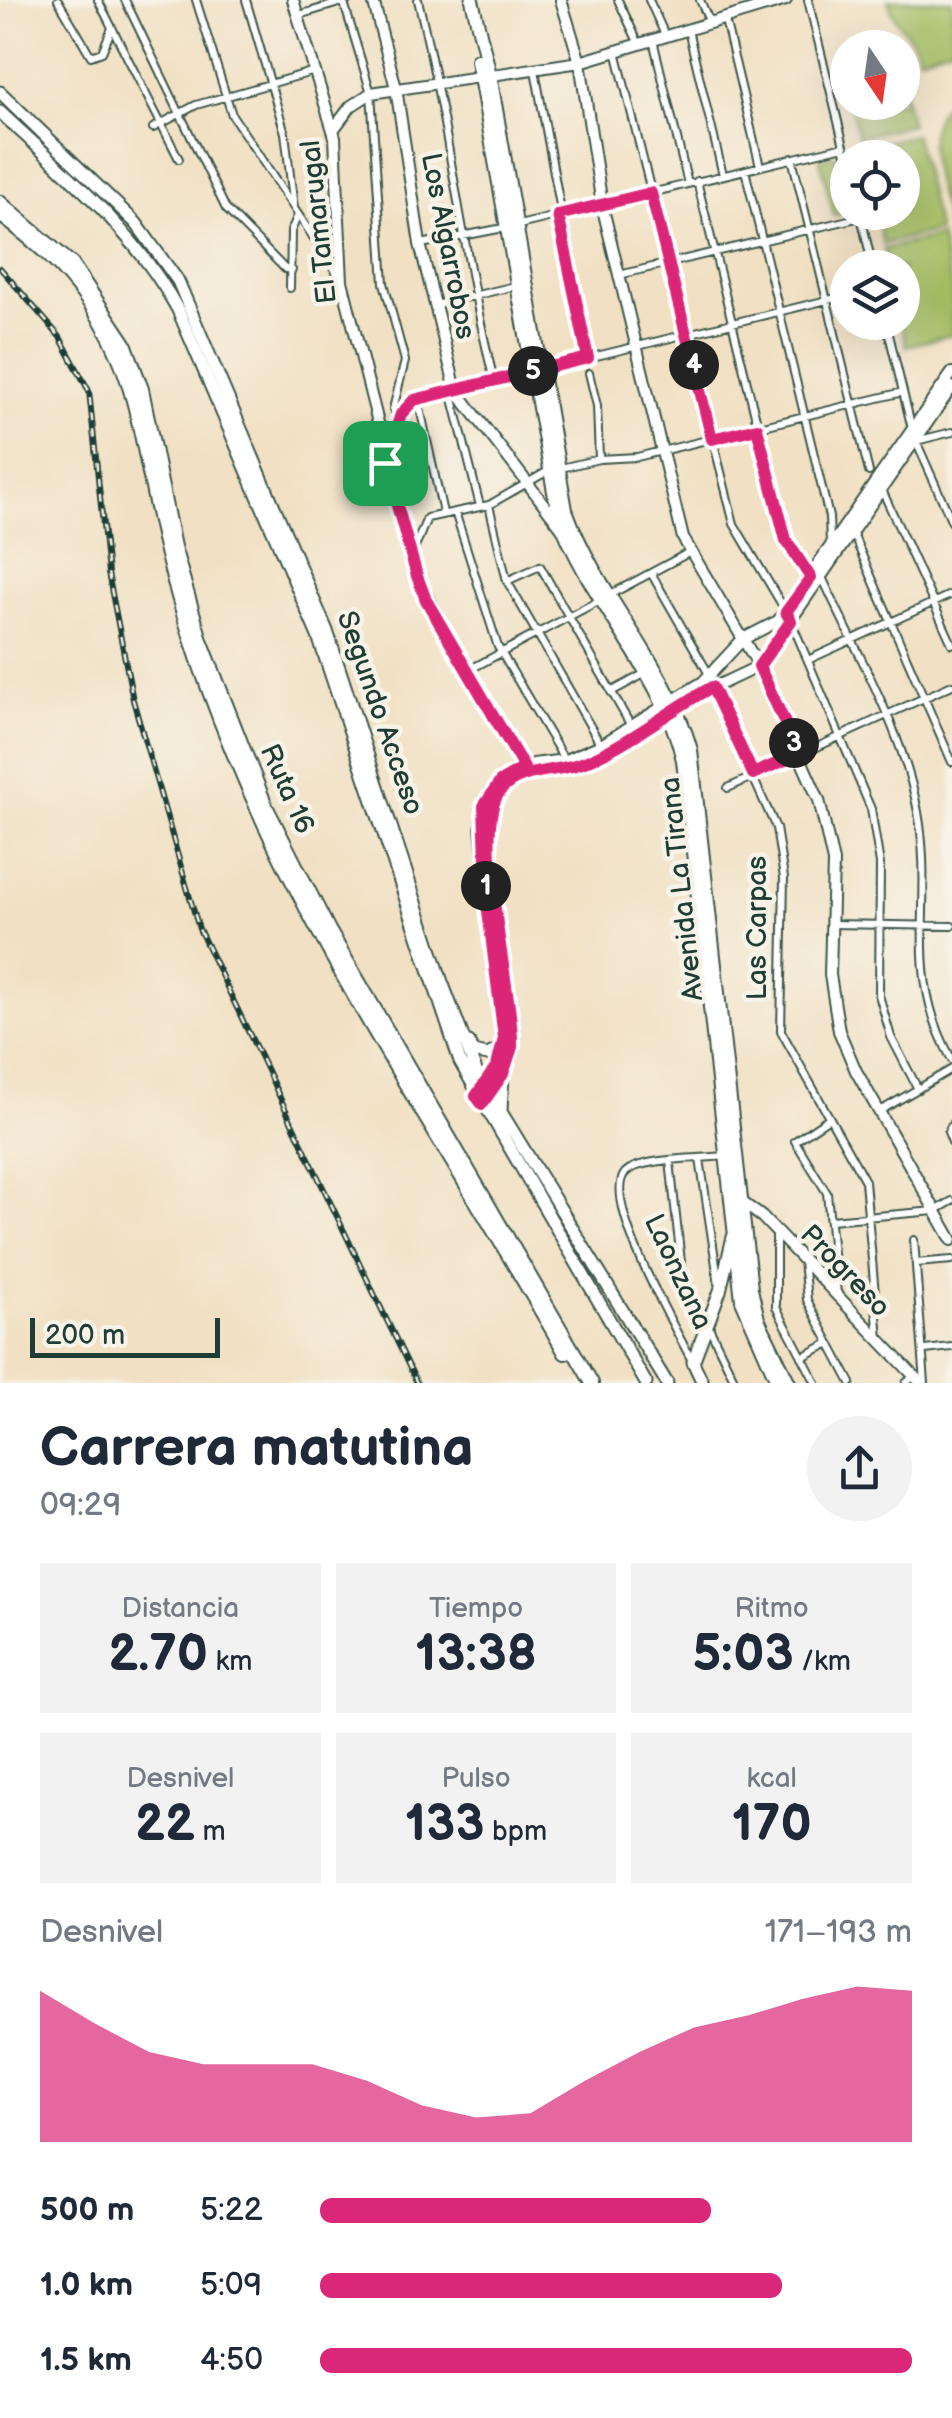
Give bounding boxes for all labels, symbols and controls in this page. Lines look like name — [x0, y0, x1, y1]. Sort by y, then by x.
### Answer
north arrow — [830, 30, 920, 120]
map controls — [830, 30, 920, 340]
street label: El Tamarugal — [294, 139, 344, 305]
button: locate — [830, 140, 920, 230]
street label: Los Algarrobos — [414, 150, 482, 342]
button: layers — [830, 250, 920, 340]
pin: 4 — [669, 340, 719, 390]
pin: 5 — [508, 346, 558, 396]
text: 4 — [686, 348, 702, 381]
text: 5 — [525, 354, 541, 387]
pin — [343, 421, 428, 506]
icon: arrive — [358, 436, 413, 491]
street label: Segundo Acceso — [330, 607, 430, 819]
pin: 3 — [769, 718, 819, 768]
text: 3 — [786, 726, 802, 759]
street label: Ruta 16 — [253, 739, 321, 839]
street label: Avenida La Tirana — [654, 775, 710, 1003]
street label: Las Carpas — [741, 856, 774, 1000]
pin: 1 — [461, 861, 511, 911]
text: 1 — [480, 869, 492, 902]
street label: Laonzana — [637, 1209, 719, 1335]
street label: Progreso — [793, 1218, 897, 1324]
scale bar — [30, 1313, 220, 1358]
text: 200 m — [45, 1319, 125, 1352]
text: Carrera matutina — [40, 1415, 474, 1482]
button: share — [807, 1416, 912, 1521]
text: 09:29 — [40, 1486, 121, 1525]
text: Distancia — [122, 1592, 239, 1625]
text: Tiempo — [429, 1592, 523, 1625]
text: Ritmo — [735, 1592, 809, 1625]
text: 2.70 — [108, 1625, 208, 1685]
text: 13:38 — [415, 1625, 537, 1685]
text: 5:03 — [693, 1625, 794, 1685]
text: km — [208, 1645, 252, 1678]
text: /km — [794, 1645, 851, 1678]
text: Desnivel — [126, 1762, 234, 1795]
text: Pulso — [441, 1762, 511, 1795]
text: kcal — [747, 1762, 797, 1795]
text: 22 — [135, 1795, 195, 1855]
text: 133 — [405, 1795, 484, 1855]
text: 170 — [732, 1795, 812, 1855]
text: m — [195, 1815, 226, 1848]
text: bpm — [484, 1815, 547, 1848]
text: Desnivel — [40, 1913, 163, 1952]
text: 171–193 m — [765, 1913, 912, 1952]
text: 500 m — [40, 2191, 134, 2230]
text: 5:22 — [200, 2191, 263, 2230]
text: 1.0 km — [40, 2266, 133, 2305]
text: 5:09 — [200, 2266, 262, 2305]
text: 1.5 km — [40, 2341, 132, 2380]
text: 4:50 — [200, 2341, 263, 2380]

